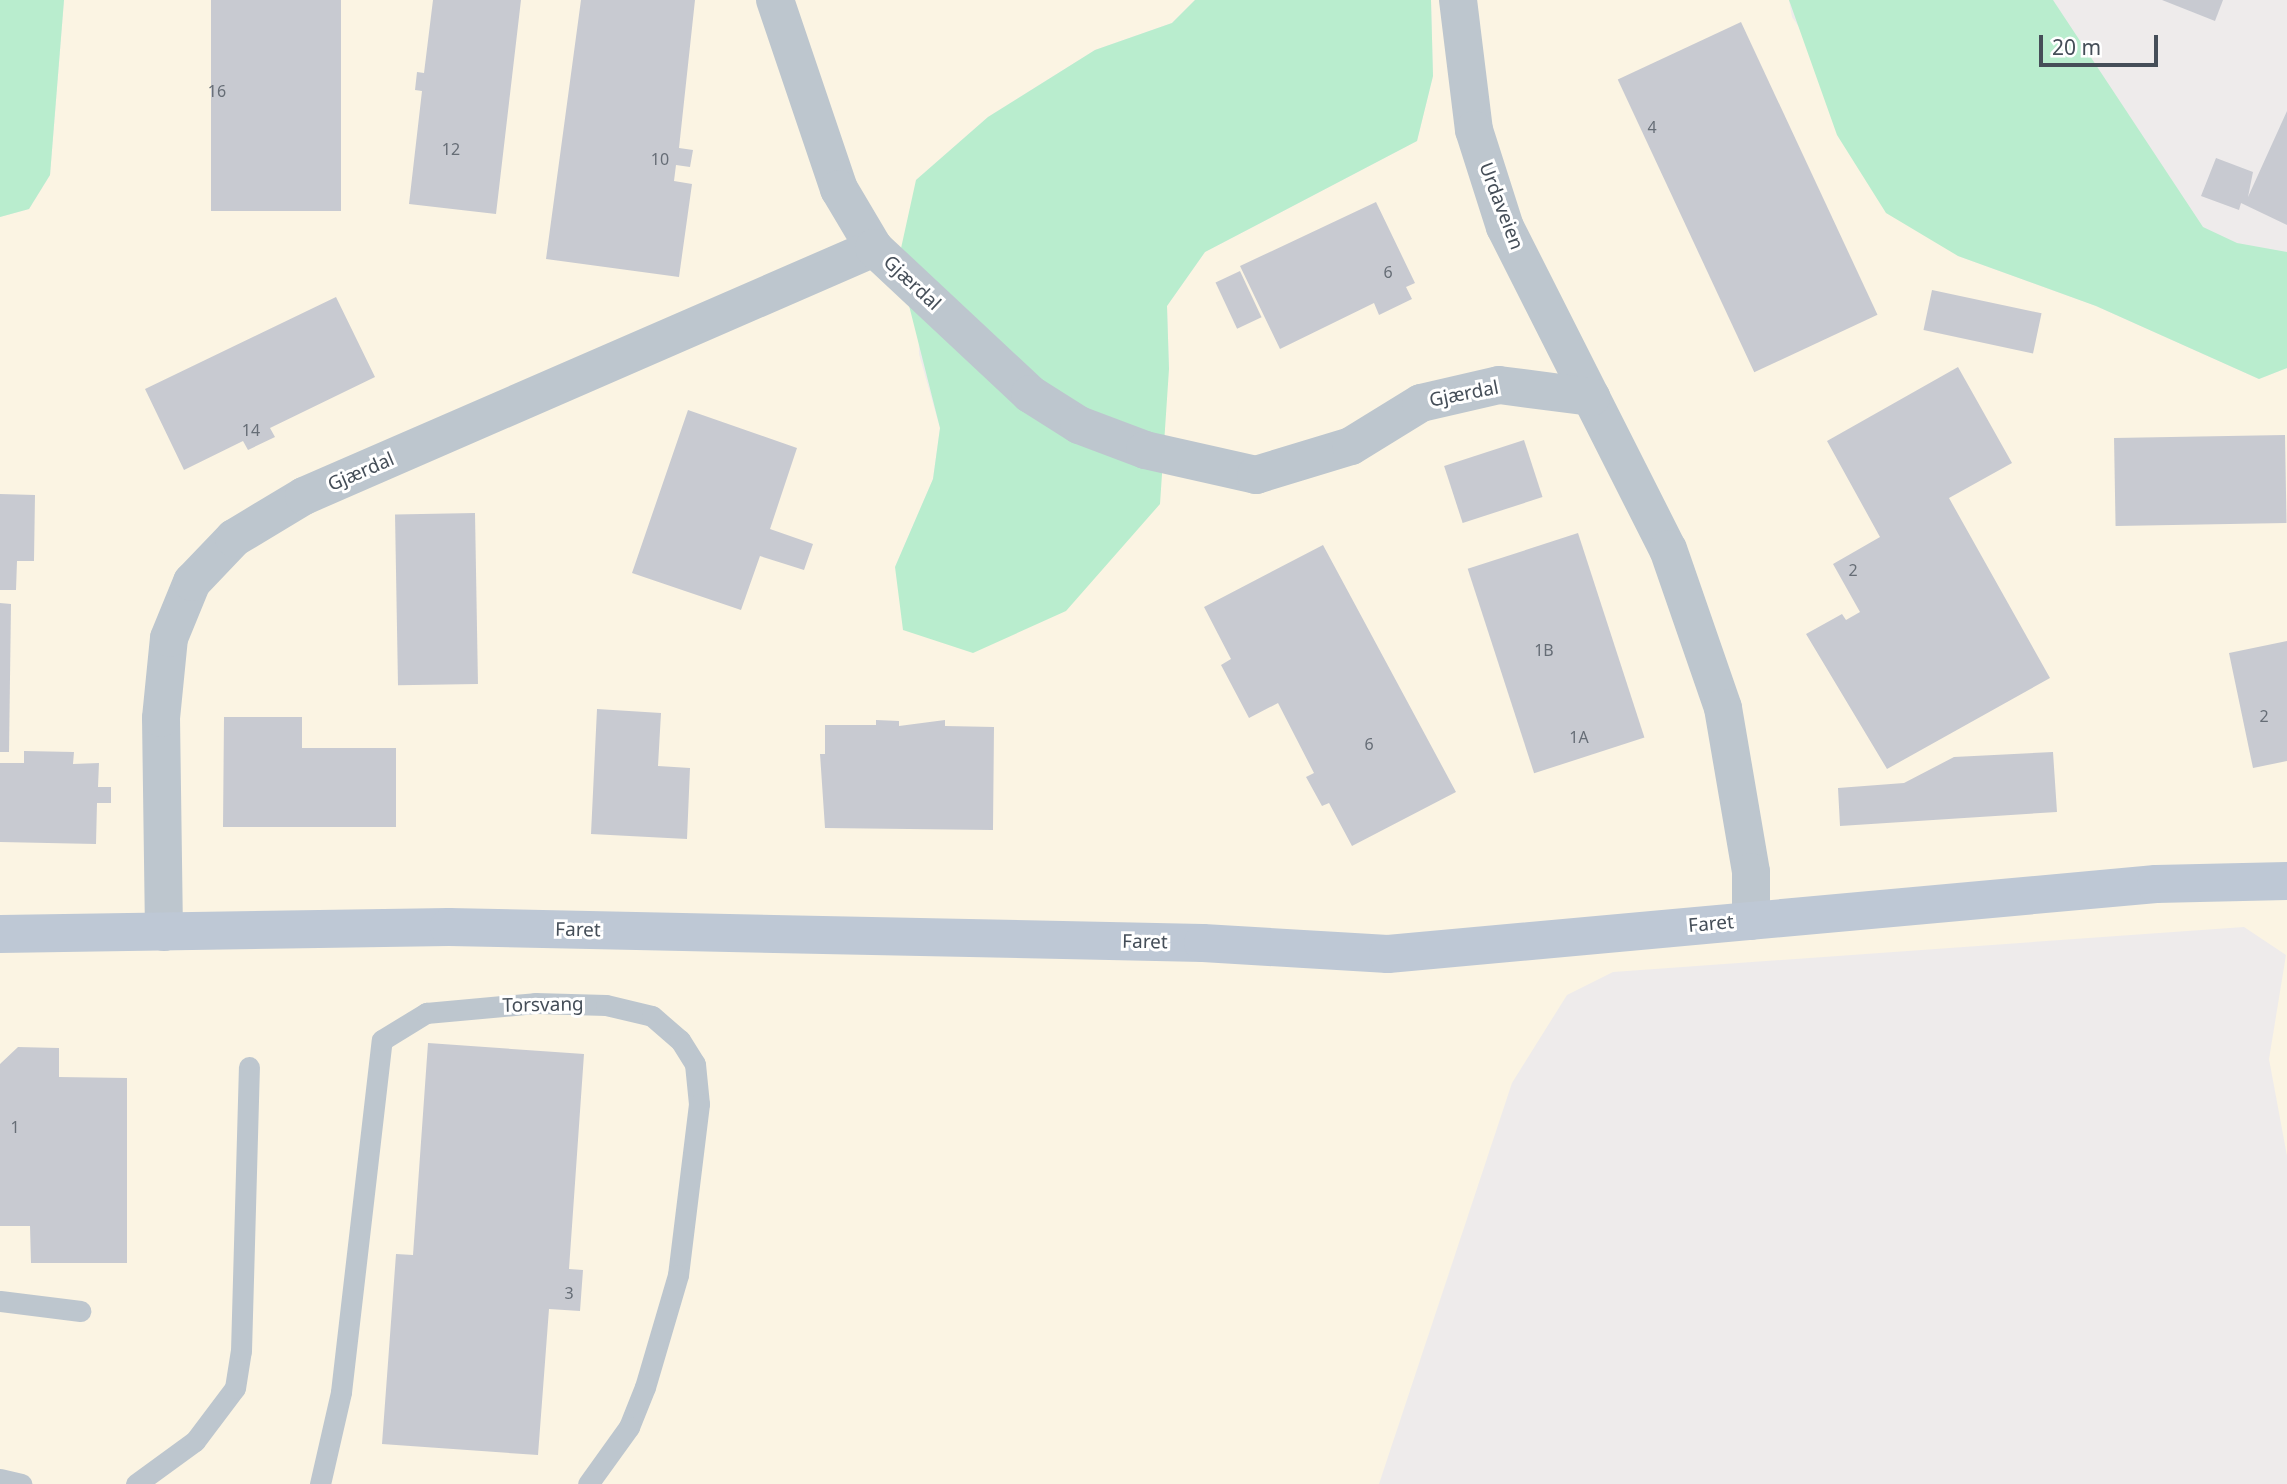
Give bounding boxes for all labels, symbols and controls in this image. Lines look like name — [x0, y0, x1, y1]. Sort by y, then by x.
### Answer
scale bar — [2042, 21, 2161, 65]
text: 20 m — [2052, 33, 2101, 61]
house number: 16 — [208, 81, 226, 101]
house number: 4 — [1647, 117, 1657, 137]
house number: 12 — [442, 139, 460, 159]
house number: 10 — [651, 149, 669, 169]
street label: Urdaveien — [1474, 159, 1528, 253]
street label: Gjærdal — [879, 251, 945, 315]
house number: 6 — [1383, 262, 1393, 282]
street label: Gjærdal — [1428, 376, 1500, 412]
house number: 14 — [242, 420, 260, 440]
street label: Gjærdal — [324, 448, 398, 496]
house number: 2 — [1848, 560, 1858, 580]
house number: 1B — [1534, 640, 1554, 660]
house number: 2 — [2259, 706, 2269, 726]
house number: 1A — [1569, 727, 1589, 747]
house number: 6 — [1364, 734, 1374, 754]
street label: Faret — [1687, 911, 1735, 937]
street label: Faret — [555, 918, 601, 942]
street label: Faret — [1122, 930, 1168, 954]
street label: Torsvang — [502, 993, 584, 1017]
house number: 1 — [10, 1117, 20, 1137]
house number: 3 — [564, 1283, 574, 1303]

